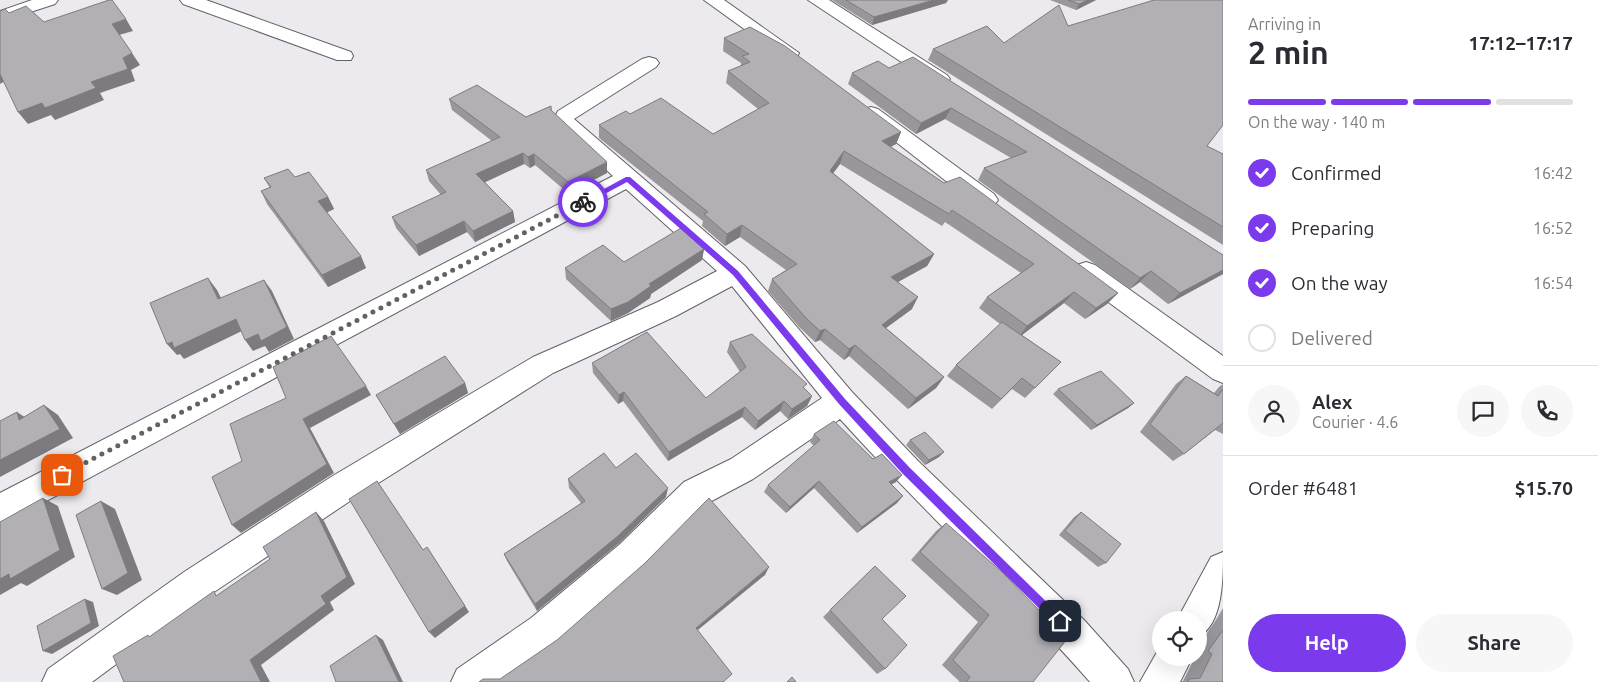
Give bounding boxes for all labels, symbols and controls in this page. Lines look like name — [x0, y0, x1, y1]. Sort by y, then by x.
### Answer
text: Arriving in — [1248, 15, 1321, 33]
text: 17:12–17:17 — [1468, 32, 1573, 54]
text: 2 min — [1248, 34, 1329, 70]
text: On the way · 140 m — [1248, 113, 1385, 131]
icon: check — [1248, 159, 1276, 187]
text: Confirmed — [1291, 162, 1382, 184]
text: 16:42 — [1533, 164, 1573, 182]
courier — [558, 177, 608, 227]
icon: bike — [569, 188, 597, 216]
icon: check — [1248, 214, 1276, 242]
text: Preparing — [1291, 217, 1375, 239]
text: 16:52 — [1533, 219, 1573, 237]
icon: check — [1248, 269, 1276, 297]
text: On the way — [1291, 272, 1388, 294]
text: 16:54 — [1533, 274, 1573, 292]
text: Delivered — [1291, 327, 1373, 349]
button: person — [1248, 385, 1300, 437]
button: chat — [1457, 385, 1509, 437]
button: phone — [1521, 385, 1573, 437]
text: Alex — [1312, 391, 1352, 413]
text: Courier · 4.6 — [1312, 413, 1398, 431]
pin — [41, 454, 83, 496]
icon: bag — [48, 461, 76, 489]
text: Order #6481 — [1248, 477, 1358, 499]
text: $15.70 — [1515, 477, 1573, 499]
pin — [1039, 600, 1081, 642]
icon: home — [1046, 607, 1074, 635]
map controls — [1152, 611, 1207, 666]
button: locate — [1152, 611, 1207, 666]
button: Help — [1248, 614, 1406, 672]
button: Share — [1416, 614, 1573, 672]

